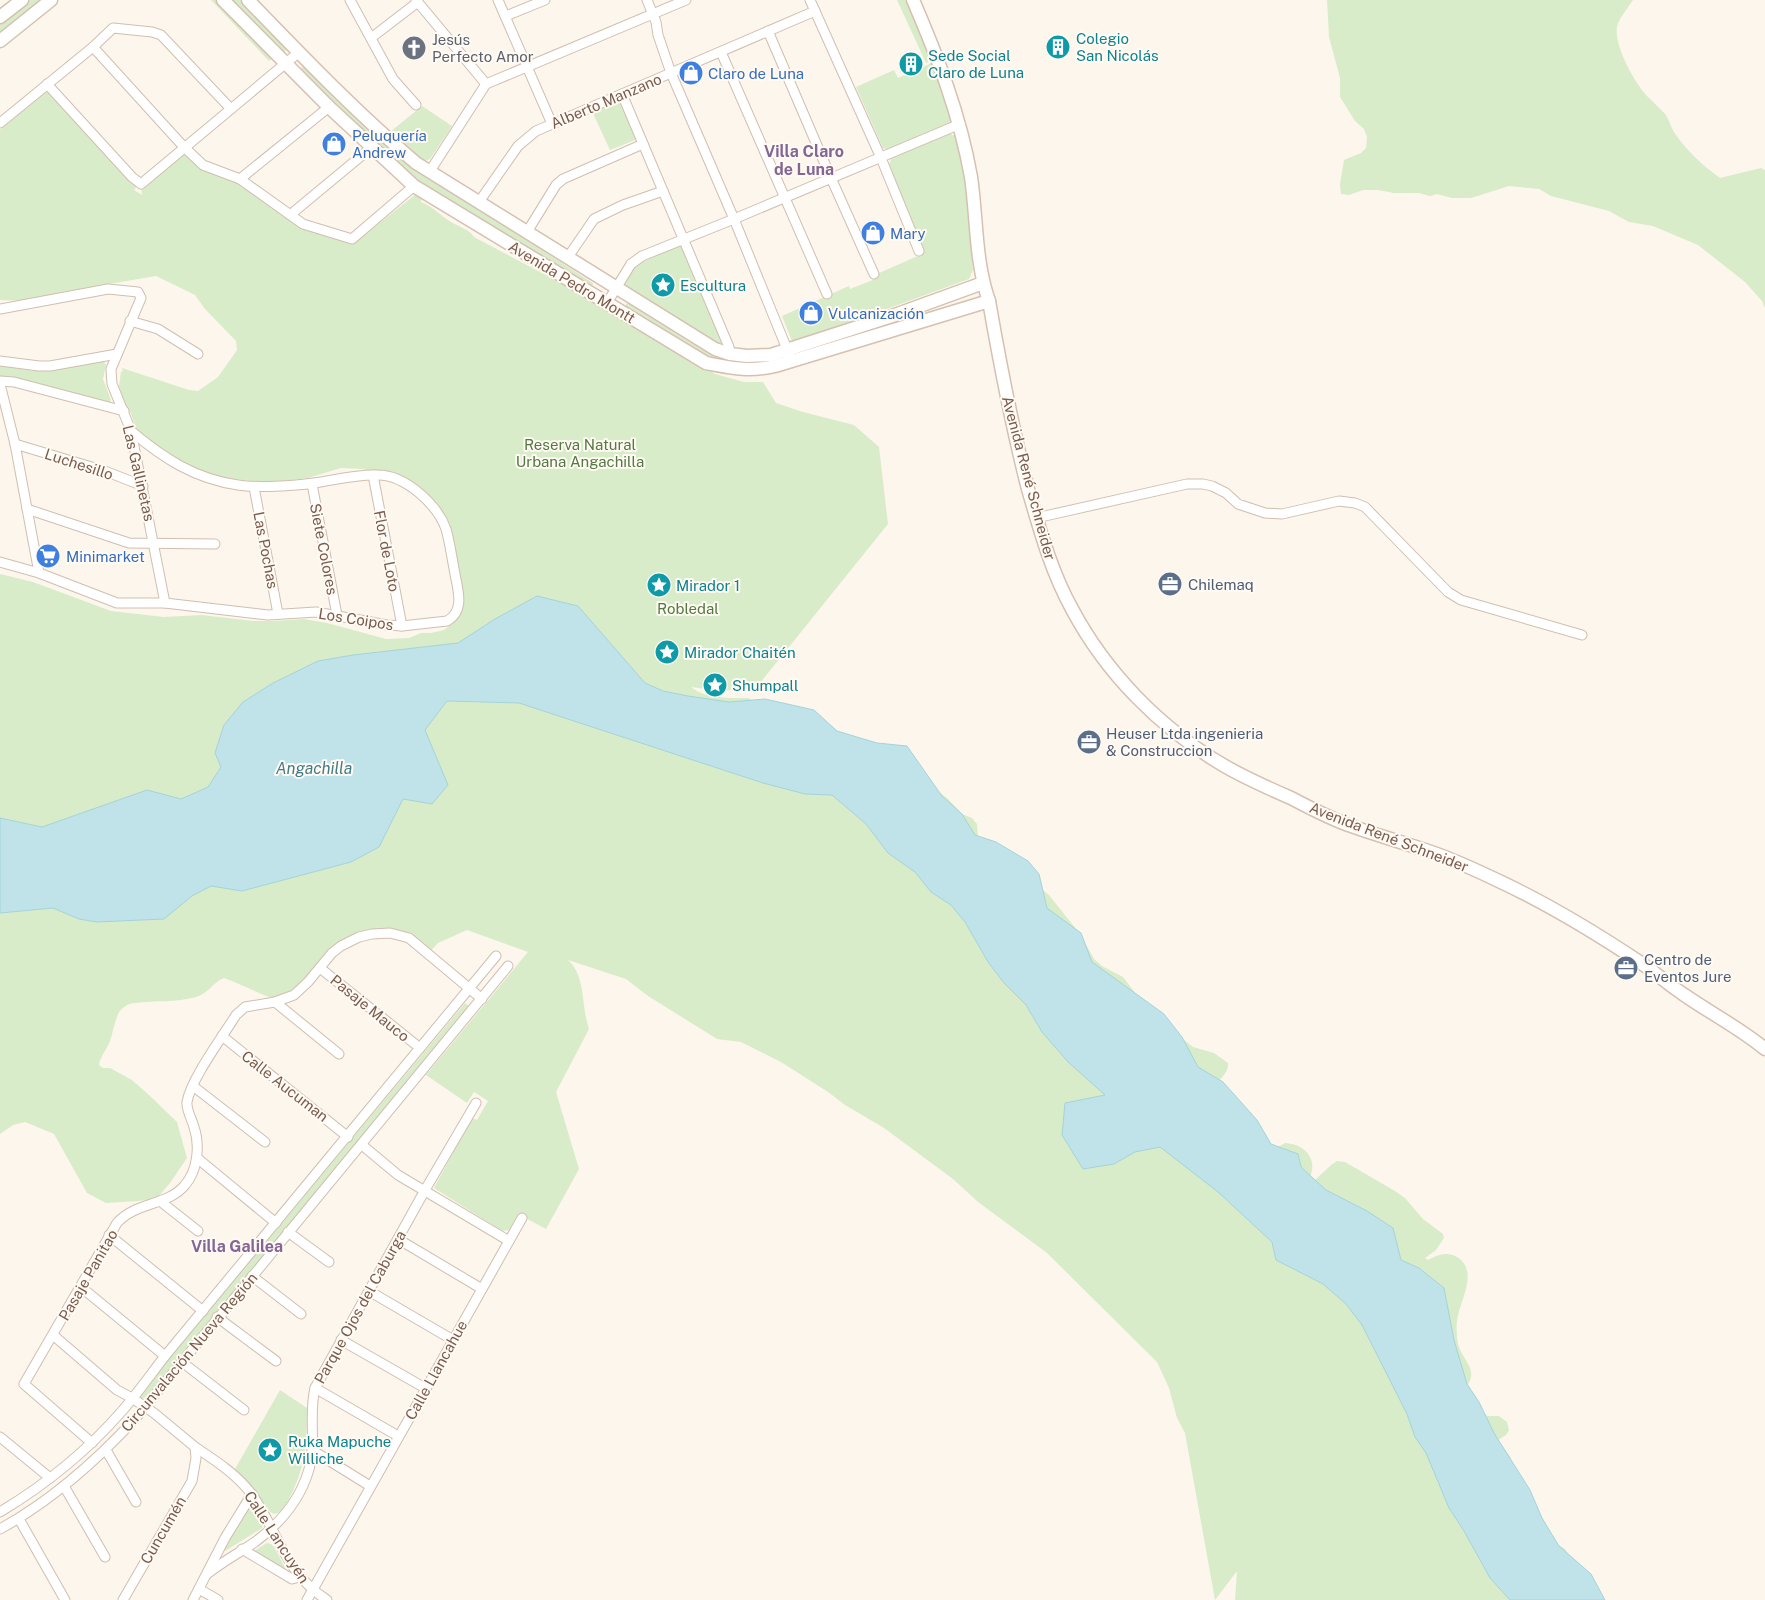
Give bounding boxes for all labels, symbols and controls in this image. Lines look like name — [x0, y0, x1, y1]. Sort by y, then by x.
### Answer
place label: Colegio San Nicolás — [1076, 30, 1158, 64]
place label: Jesús Perfecto Amor — [432, 31, 534, 65]
building icon: Colegio San Nicolás — [1045, 34, 1071, 60]
church icon: Jesús Perfecto Amor — [401, 35, 427, 61]
place label: Sede Social Claro de Luna — [928, 47, 1024, 81]
building icon: Sede Social Claro de Luna — [898, 51, 924, 77]
shop icon: Claro de Luna — [678, 60, 704, 86]
place label: Claro de Luna — [708, 65, 804, 82]
street label: Alberto Manzano — [548, 70, 664, 132]
place label: Peluquería Andrew — [352, 127, 427, 161]
shop icon: Peluquería Andrew — [321, 131, 347, 157]
district label: Villa Claro de Luna — [764, 142, 844, 179]
shop icon: Mary — [860, 220, 886, 246]
place label: Mary — [890, 225, 926, 242]
street label: Avenida Pedro Montt — [506, 237, 638, 327]
place icon: Escultura — [650, 272, 676, 298]
place label: Escultura — [680, 277, 746, 294]
shop icon: Vulcanización — [798, 300, 824, 326]
place label: Vulcanización — [828, 305, 924, 322]
street label: Avenida René Schneider — [999, 394, 1059, 562]
street label: Las Gallinetas — [120, 423, 158, 523]
park label: Reserva Natural Urbana Angachilla — [516, 436, 644, 470]
street label: Luchesillo — [43, 445, 115, 483]
street label: Siete Colores — [307, 502, 341, 596]
street label: Flor de Loto — [371, 509, 403, 593]
street label: Las Pochas — [250, 510, 282, 590]
supermarket icon: Minimarket — [35, 543, 61, 569]
place label: Minimarket — [66, 548, 145, 565]
office icon: Chilemaq — [1157, 571, 1183, 597]
place icon: Mirador 1 — [646, 572, 672, 598]
place label: Chilemaq — [1188, 576, 1254, 593]
place label: Mirador 1 — [676, 577, 740, 594]
park label: Robledal — [657, 600, 719, 617]
street label: Los Coipos — [317, 605, 395, 633]
place icon: Mirador Chaitén — [654, 639, 680, 665]
place label: Mirador Chaitén — [684, 644, 796, 661]
place icon: Shumpall — [702, 672, 728, 698]
place label: Shumpall — [732, 677, 798, 694]
place label: Heuser Ltda ingenieria & Construccion — [1106, 725, 1263, 759]
office icon: Heuser Ltda ingenieria & Construccion — [1076, 729, 1102, 755]
water label: Angachilla — [276, 759, 352, 778]
street label: Avenida René Schneider — [1307, 799, 1471, 875]
place label: Centro de Eventos Jure — [1644, 951, 1731, 985]
office icon: Centro de Eventos Jure — [1613, 955, 1639, 981]
street label: Pasaje Mauco — [327, 971, 413, 1045]
street label: Calle Aucuman — [238, 1047, 332, 1125]
street label: Pasaje Panitao — [55, 1227, 121, 1323]
street label: Parque Ojos del Caburga — [311, 1227, 409, 1387]
district label: Villa Galilea — [191, 1237, 283, 1256]
street label: Circunvalación Nueva Región — [117, 1269, 261, 1435]
street label: Calle Llancahue — [402, 1317, 470, 1423]
place label: Ruka Mapuche Williche — [288, 1433, 391, 1467]
place icon: Ruka Mapuche Williche — [257, 1437, 283, 1463]
street label: Calle Lancuyén — [241, 1488, 313, 1586]
street label: Cuncumén — [137, 1493, 189, 1567]

